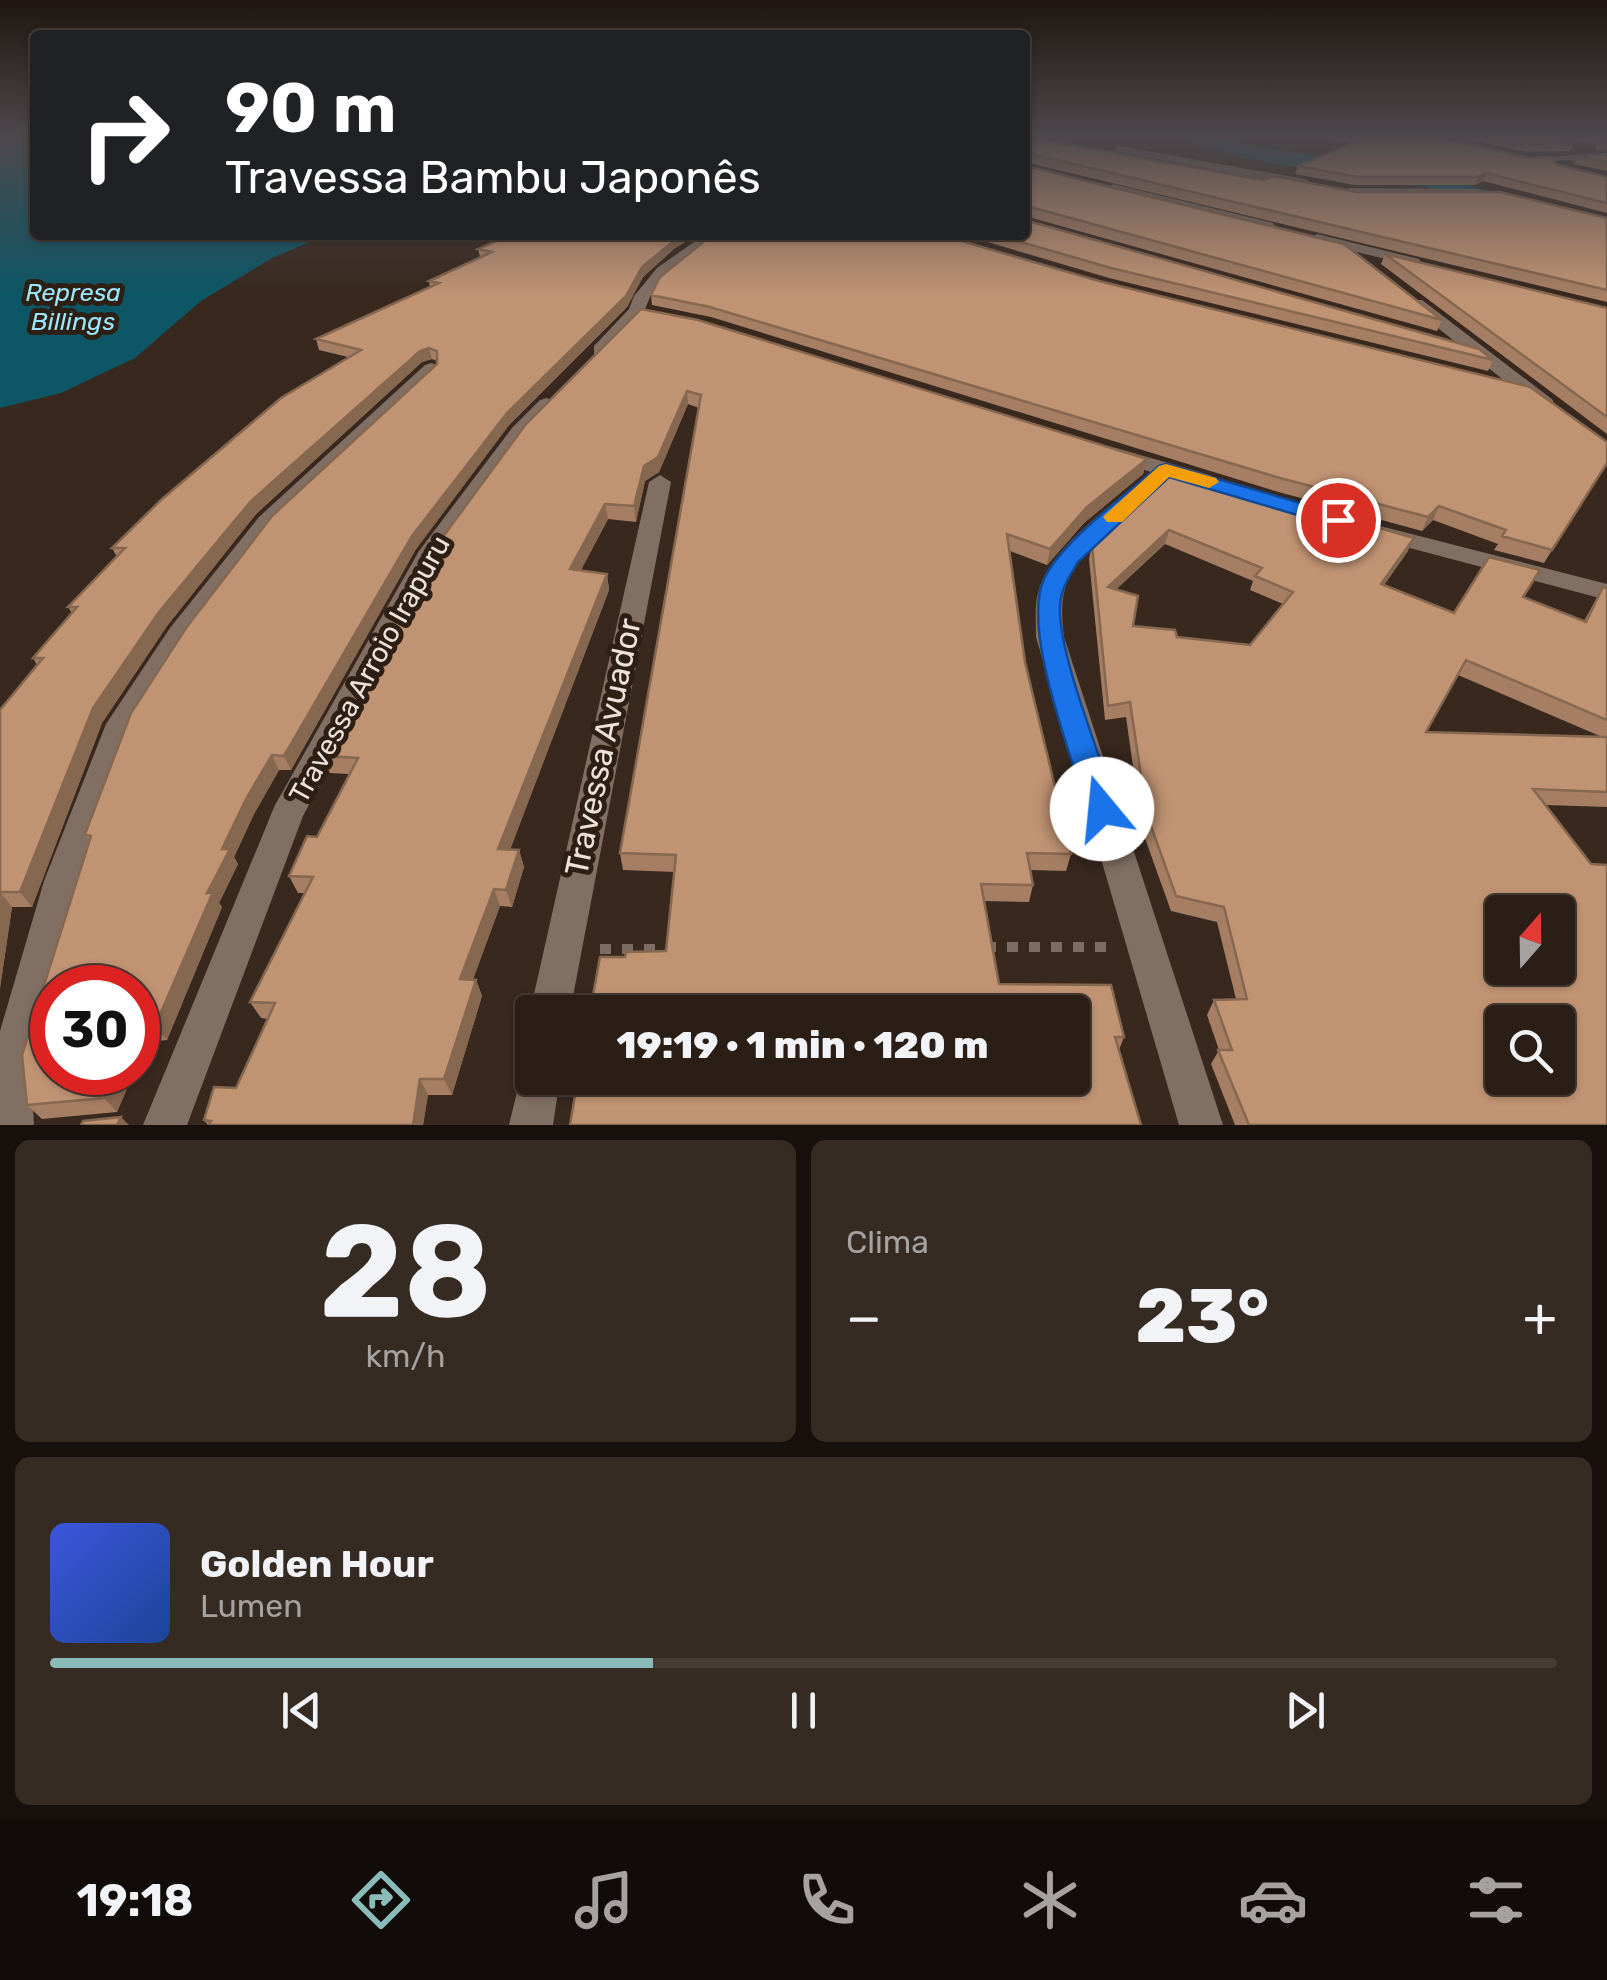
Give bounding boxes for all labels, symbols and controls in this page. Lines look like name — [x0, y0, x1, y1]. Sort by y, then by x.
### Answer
text: 90 m — [225, 67, 397, 150]
icon: right — [60, 70, 190, 200]
text: Travessa Bambu Japonês — [225, 151, 761, 204]
water label: Represa Billings — [25, 278, 121, 336]
pin — [1296, 478, 1381, 563]
icon: arrive — [1311, 493, 1366, 548]
street label: Travessa Arroio Irapuru — [282, 530, 457, 809]
street label: Travessa Avuador — [557, 615, 649, 879]
position arrow — [1050, 757, 1154, 861]
north arrow — [1485, 895, 1575, 985]
map controls — [1485, 895, 1575, 1095]
speed limit sign: 30 — [30, 965, 160, 1095]
button: search — [1485, 1005, 1575, 1095]
text: 19:19 · 1 min · 120 m — [616, 1022, 989, 1068]
text: 28 — [319, 1194, 492, 1349]
text: Clima — [846, 1223, 929, 1261]
text: 23° — [1135, 1272, 1269, 1361]
text: − — [846, 1285, 882, 1350]
text: + — [1523, 1285, 1557, 1350]
text: km/h — [366, 1337, 445, 1375]
text: Golden Hour — [200, 1541, 434, 1587]
text: Lumen — [200, 1587, 303, 1625]
icon: previous — [274, 1683, 329, 1738]
icon: pause — [776, 1683, 831, 1738]
icon: next — [1278, 1683, 1333, 1738]
icon: directions — [346, 1865, 416, 1935]
icon: music — [569, 1865, 639, 1935]
icon: phone — [792, 1865, 862, 1935]
icon: climate — [1015, 1865, 1085, 1935]
icon: car — [1238, 1865, 1308, 1935]
icon: filters — [1461, 1865, 1531, 1935]
text: 19:18 — [76, 1874, 194, 1927]

